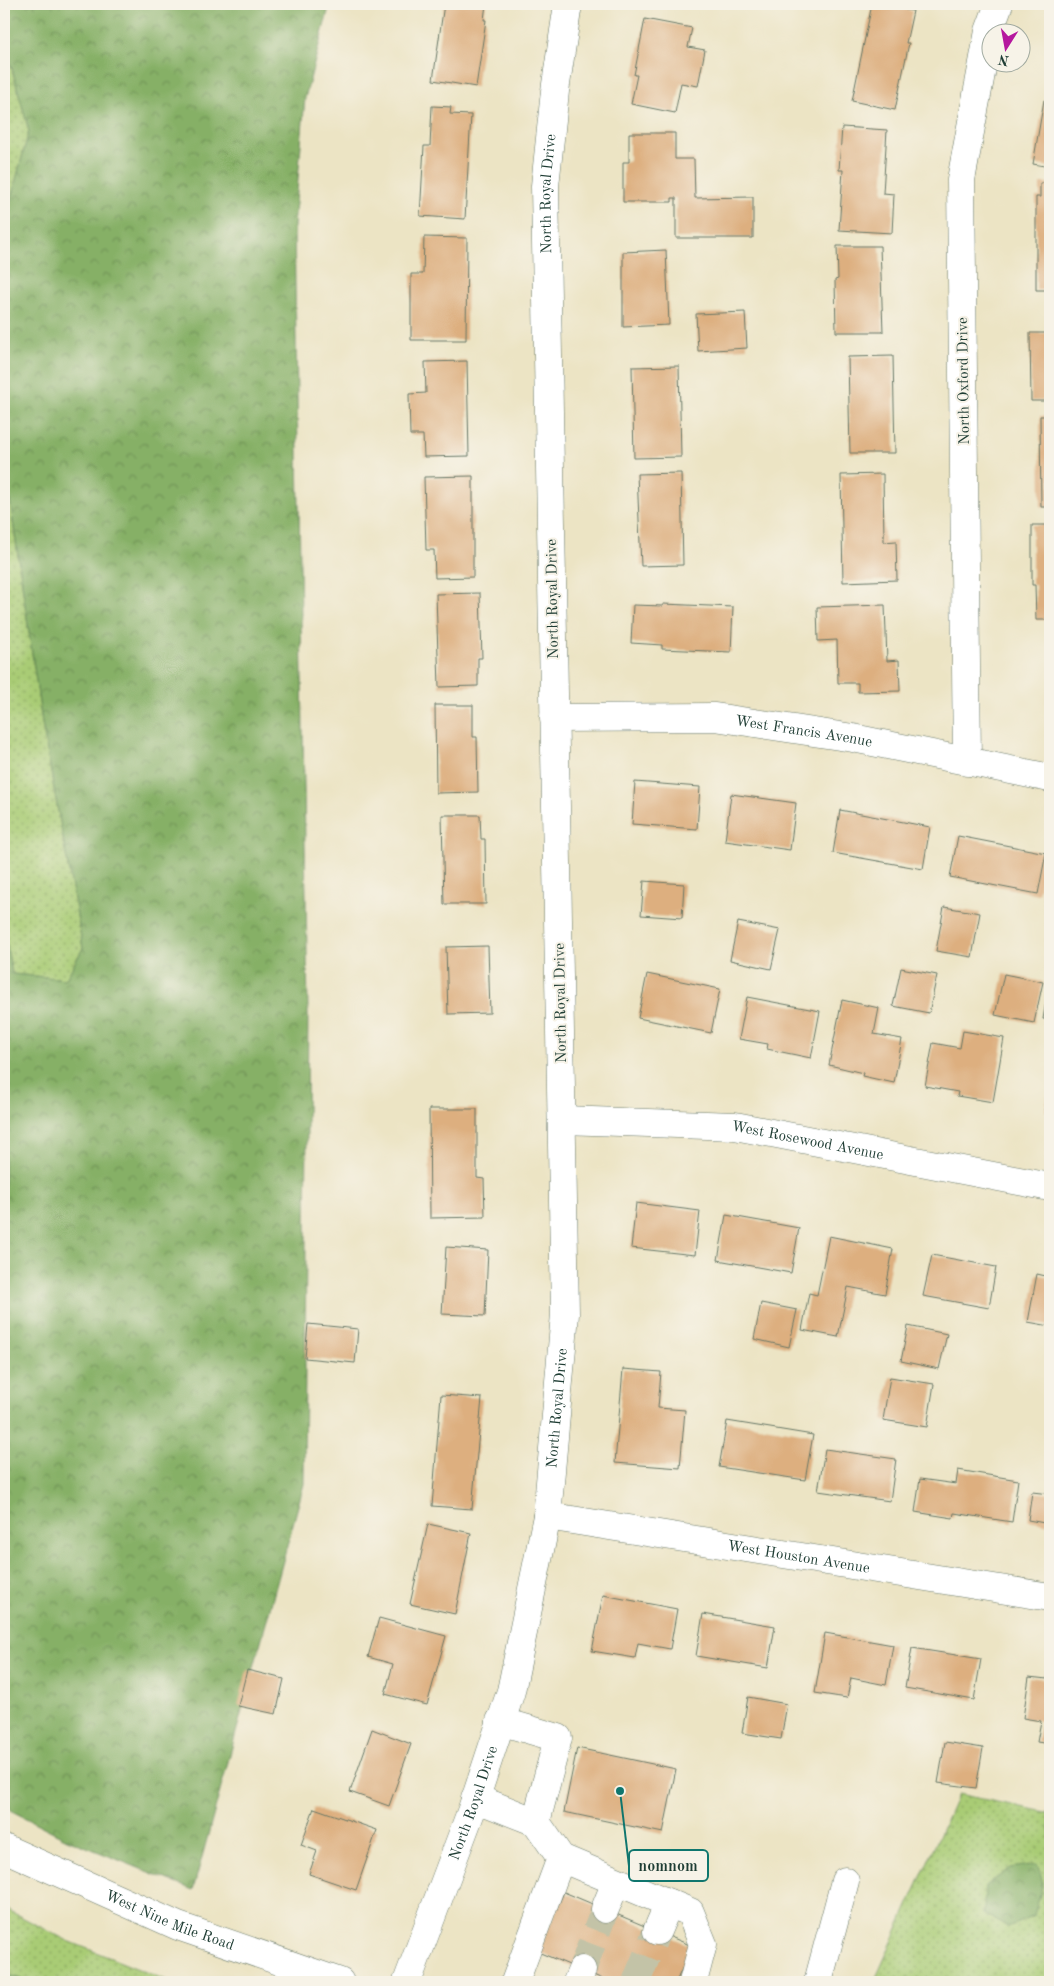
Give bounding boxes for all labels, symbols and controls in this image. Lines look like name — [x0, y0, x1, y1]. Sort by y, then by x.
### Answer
north arrow — [982, 22, 1032, 72]
text: N — [997, 52, 1010, 68]
street label: North Royal Drive — [539, 133, 559, 254]
street label: North Oxford Drive — [956, 317, 973, 445]
street label: North Royal Drive — [545, 539, 562, 659]
street label: West Francis Avenue — [734, 714, 873, 751]
street label: North Royal Drive — [553, 943, 570, 1063]
street label: West Rosewood Avenue — [730, 1119, 885, 1164]
street label: North Royal Drive — [545, 1348, 571, 1469]
street label: West Houston Avenue — [726, 1539, 871, 1577]
street label: North Royal Drive — [447, 1744, 501, 1863]
callout: nomnom — [629, 1850, 708, 1881]
text: nomnom — [638, 1859, 698, 1875]
street label: West Nine Mile Road — [103, 1888, 236, 1954]

